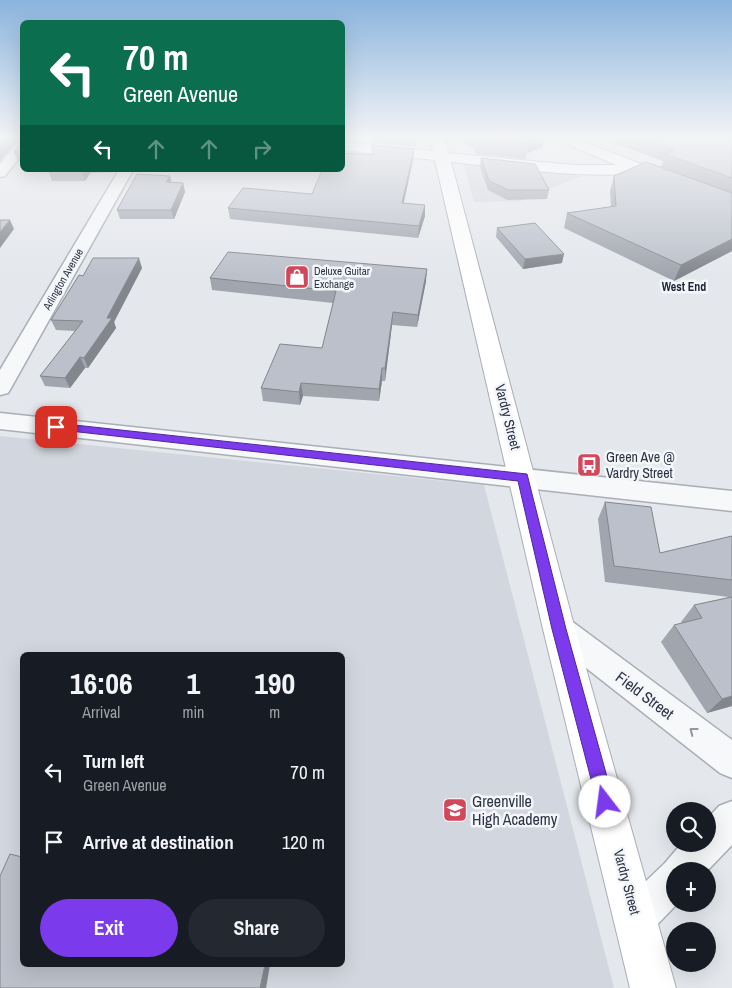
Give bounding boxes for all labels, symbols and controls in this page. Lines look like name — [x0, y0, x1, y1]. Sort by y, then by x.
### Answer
text: 70 m — [123, 34, 188, 81]
icon: left — [40, 40, 105, 105]
text: Green Avenue — [123, 79, 238, 109]
icon: left — [89, 135, 117, 163]
icon: ahead — [142, 135, 170, 163]
icon: ahead — [195, 135, 223, 163]
icon: right — [248, 135, 276, 163]
street label: Arlington Avenue — [39, 246, 86, 313]
shop icon: Deluxe Guitar Exchange — [284, 264, 310, 290]
place label: Deluxe Guitar Exchange — [314, 264, 370, 291]
district label: West End — [662, 279, 706, 295]
street label: Vardry Street — [491, 382, 525, 452]
pin — [35, 406, 77, 448]
icon: arrive — [42, 413, 70, 441]
place label: Green Ave @ Vardry Street — [606, 448, 675, 482]
bus stop icon: Green Ave @ Vardry Street — [576, 452, 602, 478]
text: 16:06 — [70, 663, 133, 703]
text: 1 — [187, 663, 200, 703]
text: 190 — [254, 663, 295, 703]
street label: Field Street — [611, 666, 679, 724]
text: Arrival — [82, 701, 120, 723]
text: min — [182, 701, 204, 723]
text: m — [269, 701, 280, 723]
one-way arrow — [690, 729, 699, 737]
text: Turn left — [83, 748, 144, 774]
icon: left — [40, 758, 68, 786]
text: 70 m — [290, 759, 325, 785]
text: Green Avenue — [83, 774, 167, 796]
position arrow — [578, 775, 630, 827]
place label: Greenville High Academy — [472, 790, 558, 830]
school or university icon: Greenville High Academy — [442, 797, 468, 823]
map controls — [666, 802, 716, 972]
button: search — [666, 802, 716, 852]
icon: arrive — [40, 828, 68, 856]
text: Arrive at destination — [83, 829, 234, 855]
text: 120 m — [282, 829, 325, 855]
street label: Vardry Street — [610, 847, 644, 917]
button: + — [666, 862, 716, 912]
button: Exit — [40, 899, 178, 957]
button: Share — [188, 899, 325, 957]
button: − — [666, 922, 716, 972]

